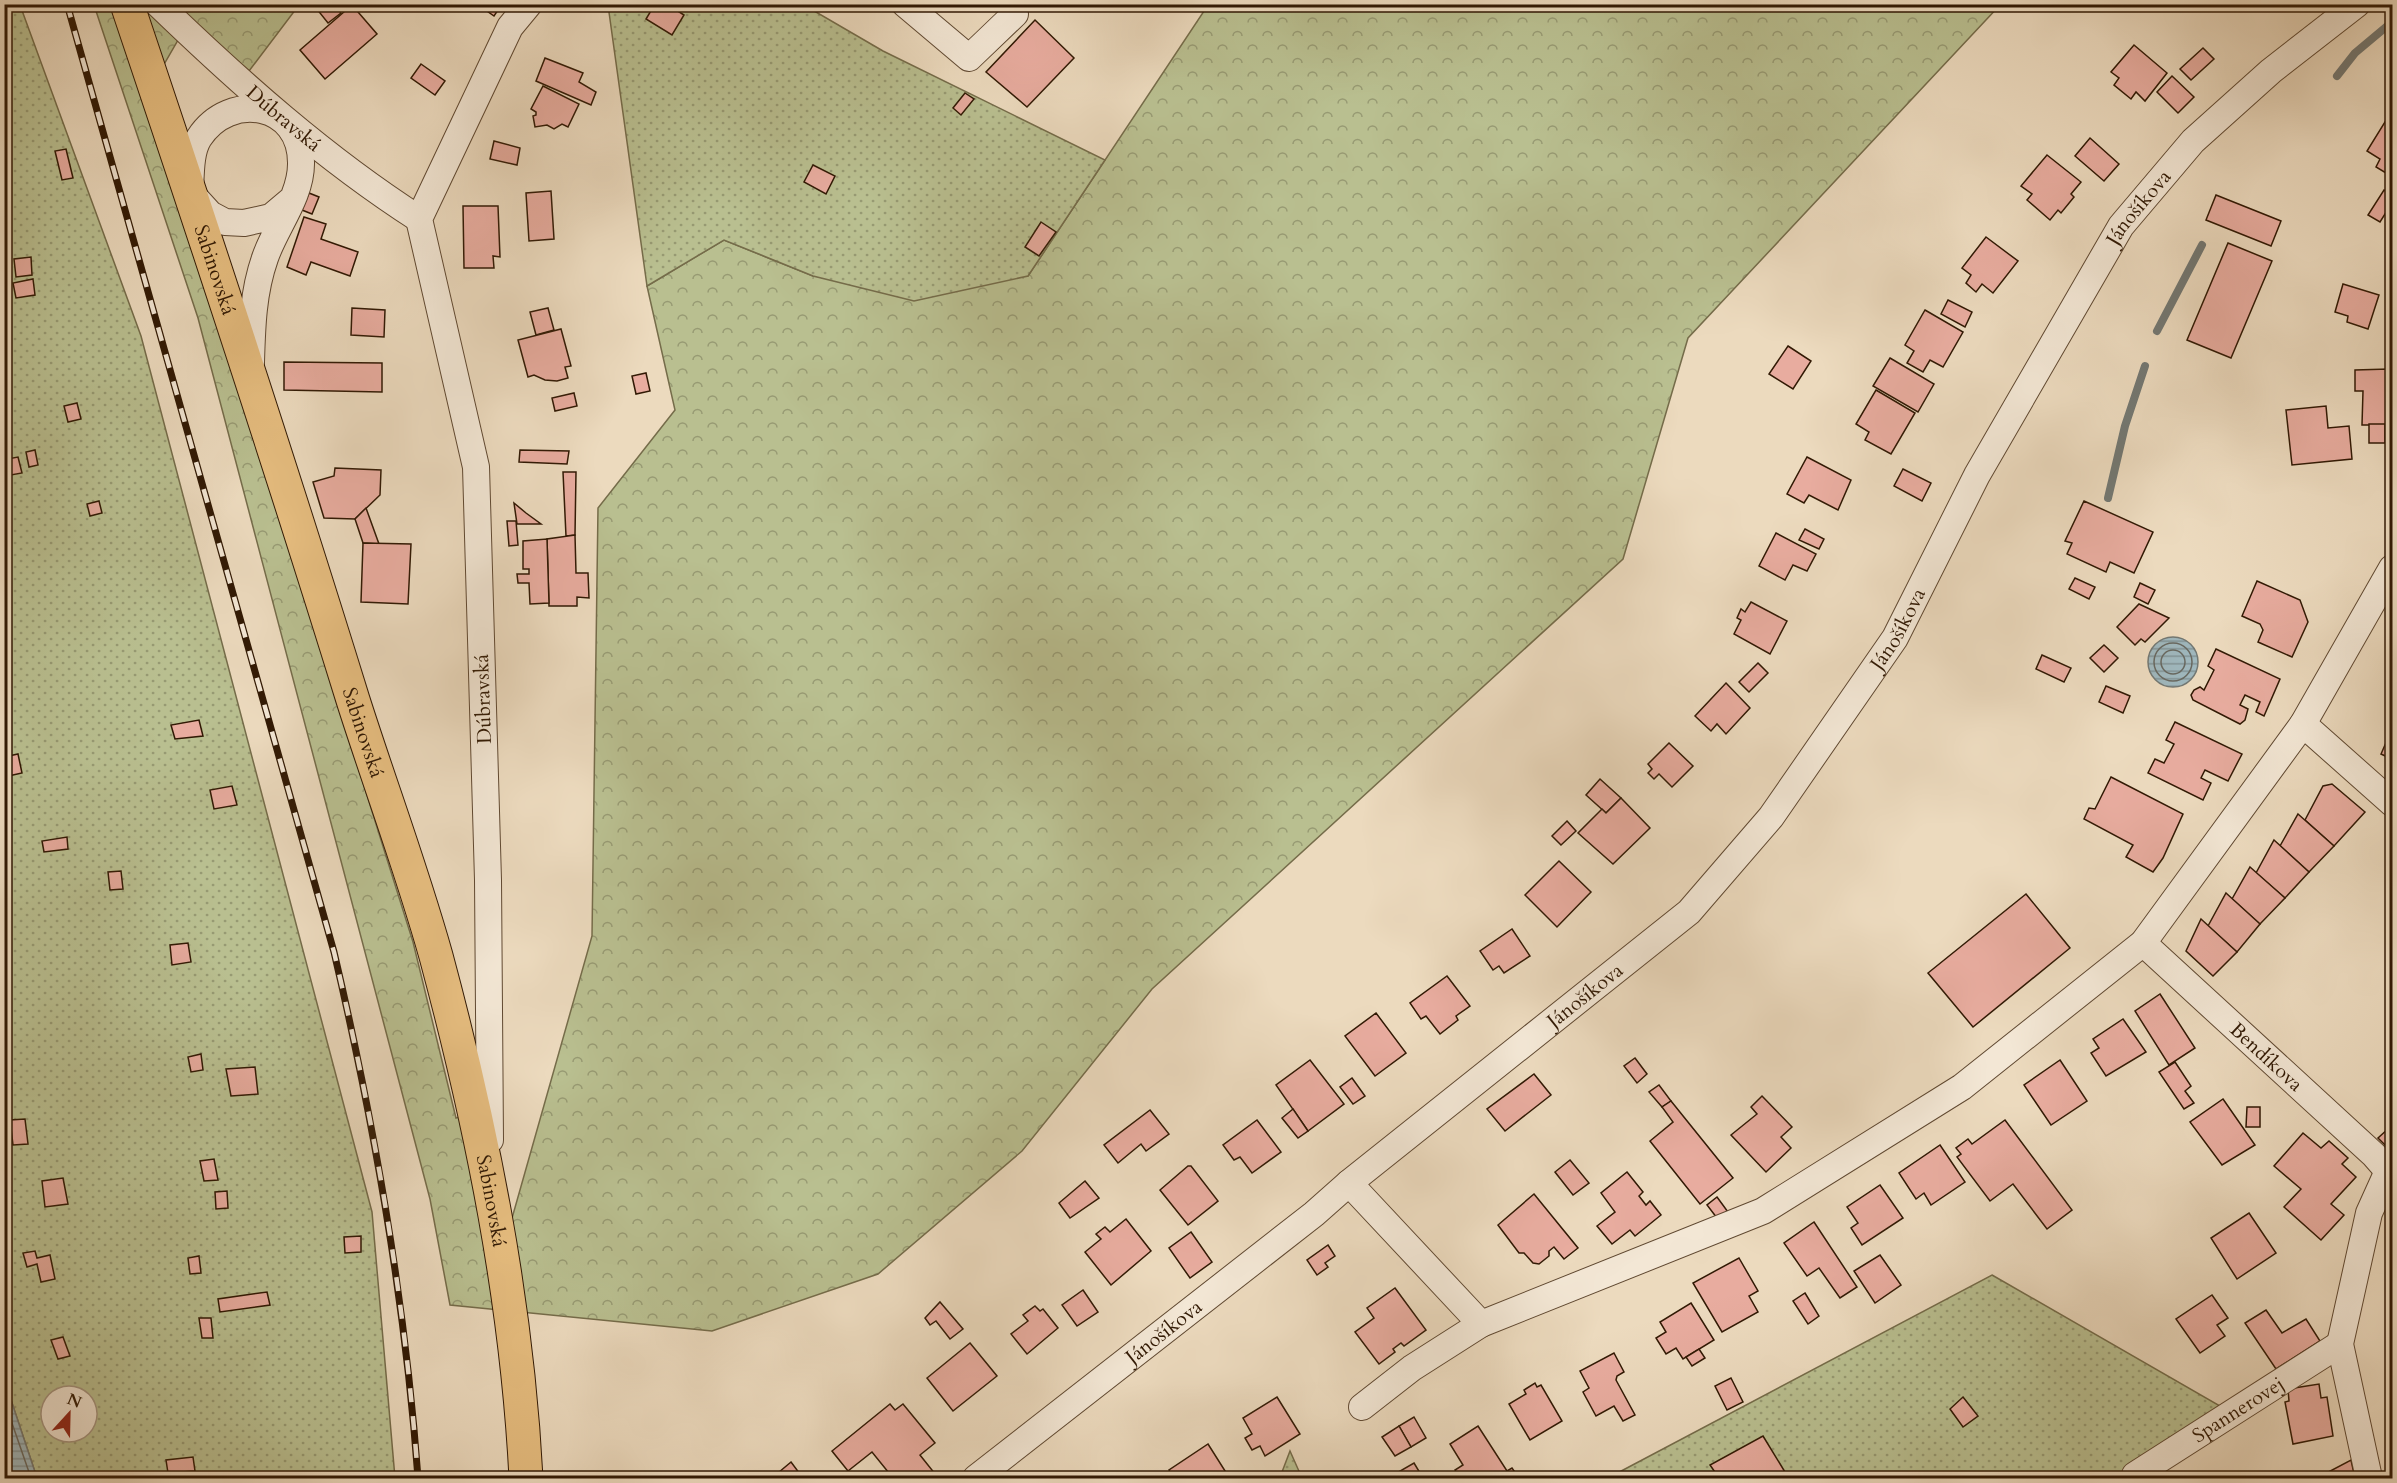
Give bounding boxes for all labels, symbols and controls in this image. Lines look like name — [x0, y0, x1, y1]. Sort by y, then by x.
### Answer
street label: Dúbravská — [241, 79, 327, 158]
street label: Jánošíkova — [2098, 163, 2177, 253]
street label: Sabinovská — [188, 221, 243, 319]
street label: Jánošíkova — [1862, 583, 1932, 678]
street label: Dúbravská — [468, 653, 498, 744]
street label: Sabinovská — [336, 684, 391, 781]
street label: Jánošíkova — [1539, 956, 1629, 1036]
street label: Bendíkova — [2224, 1016, 2310, 1097]
street label: Sabinovská — [470, 1152, 514, 1249]
street label: Jánošíkova — [1117, 1293, 1208, 1372]
street label: Spannerovej — [2187, 1370, 2289, 1449]
north arrow — [39, 1384, 99, 1444]
text: N — [64, 1388, 85, 1414]

